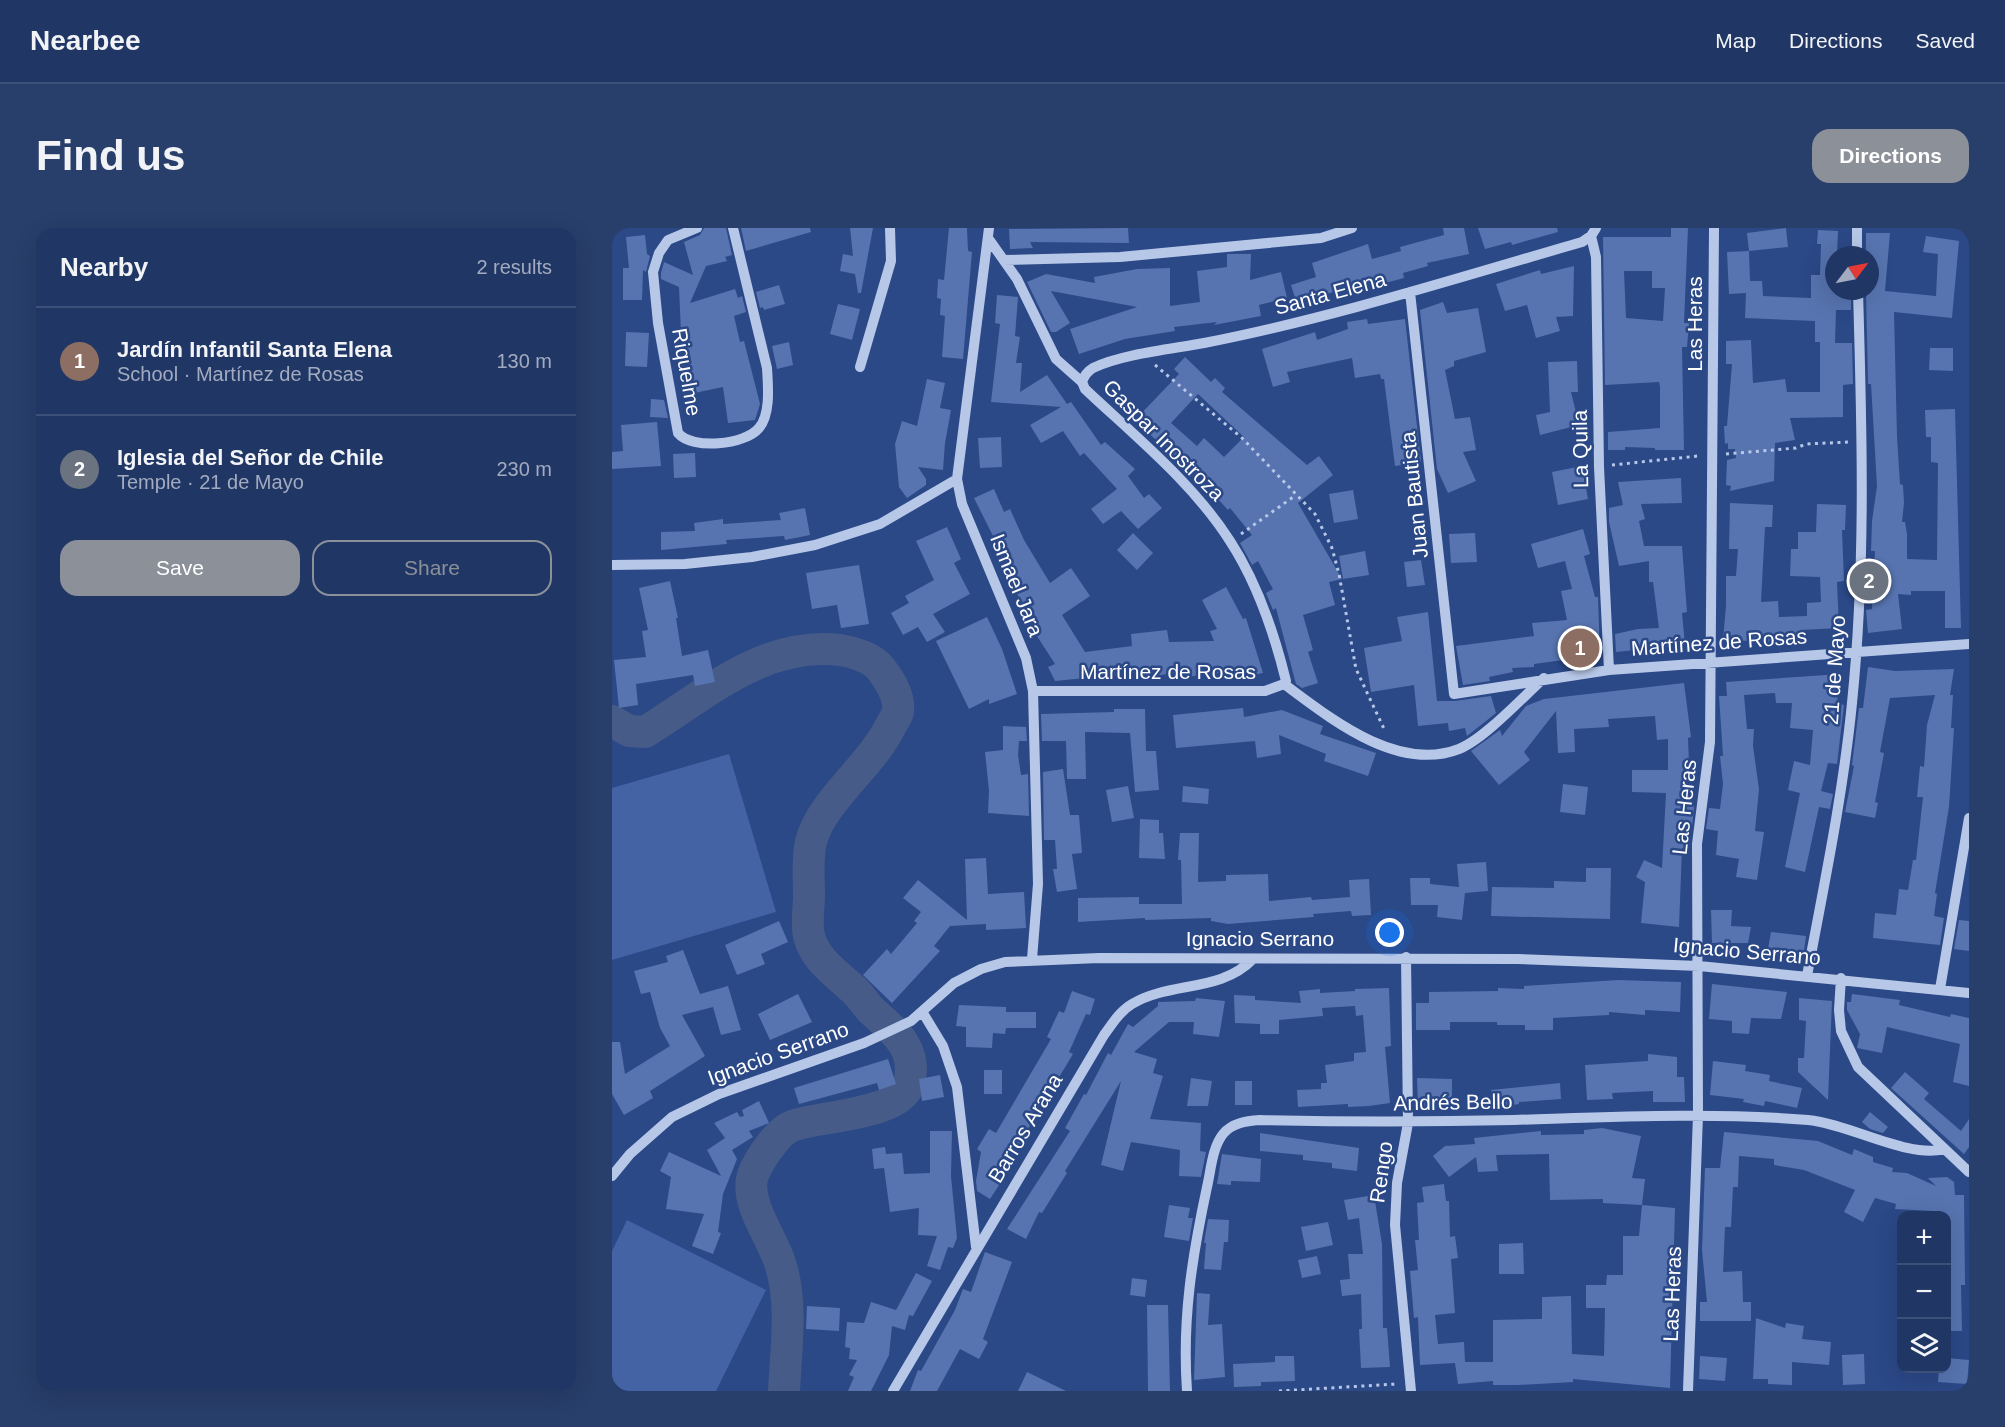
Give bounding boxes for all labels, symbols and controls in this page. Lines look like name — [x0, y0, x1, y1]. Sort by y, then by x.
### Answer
text: Nearbee — [30, 25, 141, 56]
text: Map — [1715, 29, 1756, 52]
text: Directions — [1789, 29, 1882, 52]
text: Saved — [1915, 29, 1975, 52]
button: Directions — [1812, 129, 1969, 183]
text: Find us — [36, 132, 185, 179]
north arrow — [1825, 246, 1879, 300]
text: Nearby — [60, 252, 148, 282]
text: 2 results — [476, 256, 552, 278]
street label: Santa Elena — [1272, 267, 1389, 319]
street label: Las Heras — [1683, 276, 1706, 372]
street label: Riquelme — [668, 326, 706, 418]
text: Jardín Infantil Santa Elena — [117, 337, 392, 362]
text: 1 — [74, 350, 85, 372]
text: 130 m — [496, 350, 552, 372]
text: School · Martínez de Rosas — [117, 363, 364, 385]
street label: Gaspar Inostroza — [1099, 375, 1229, 505]
street label: La Quila — [1568, 409, 1592, 488]
street label: Juan Bautista — [1396, 430, 1432, 559]
text: Iglesia del Señor de Chile — [117, 445, 384, 470]
text: 2 — [74, 458, 85, 480]
text: 230 m — [496, 458, 552, 480]
text: Temple · 21 de Mayo — [117, 471, 304, 493]
street label: Ismael Jara — [986, 530, 1048, 640]
button: Save — [60, 540, 300, 596]
button: Share — [312, 540, 552, 596]
pin: 2 — [1850, 558, 1888, 604]
street label: 21 de Mayo — [1819, 614, 1849, 726]
street label: Martínez de Rosas — [1630, 624, 1808, 660]
pin: 1 — [1560, 626, 1600, 670]
street label: Martínez de Rosas — [1080, 660, 1256, 683]
street label: Las Heras — [1668, 758, 1700, 856]
your location — [1375, 918, 1404, 947]
street label: Ignacio Serrano — [1186, 927, 1334, 950]
street label: Ignacio Serrano — [1672, 933, 1822, 969]
street label: Ignacio Serrano — [704, 1017, 852, 1089]
street label: Barros Arana — [984, 1069, 1067, 1186]
street label: Andrés Bello — [1393, 1089, 1513, 1115]
street label: Rengo — [1365, 1140, 1397, 1204]
map controls — [1897, 1211, 1951, 1373]
button: + — [1897, 1211, 1951, 1265]
street label: Las Heras — [1659, 1246, 1685, 1342]
button: − — [1897, 1265, 1951, 1319]
button: layers — [1897, 1319, 1951, 1373]

